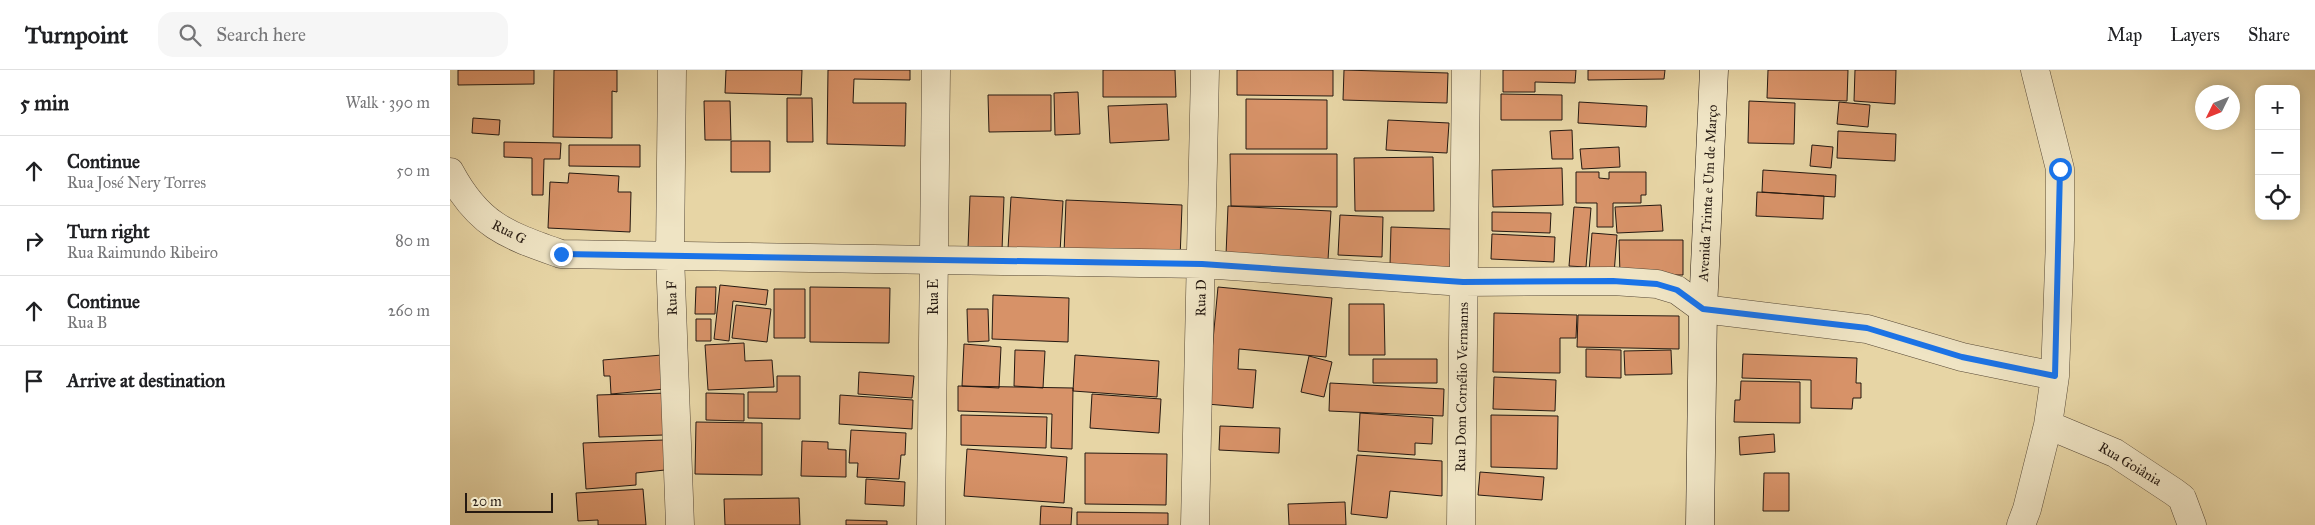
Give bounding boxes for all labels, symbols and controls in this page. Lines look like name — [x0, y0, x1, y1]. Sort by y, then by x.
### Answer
search box — [158, 12, 508, 57]
text: Turnpoint — [25, 20, 128, 50]
icon: search — [176, 21, 204, 49]
text: Search here — [216, 23, 306, 46]
text: Map — [2107, 24, 2142, 46]
text: Layers — [2170, 24, 2220, 46]
text: Share — [2248, 24, 2290, 46]
north arrow — [2195, 85, 2240, 130]
map controls — [2255, 85, 2300, 220]
button: + — [2255, 85, 2300, 130]
text: 5 min — [20, 90, 69, 116]
text: Walk · 390 m — [345, 93, 430, 112]
street label: Avenida Trinta e Um de Março — [1695, 104, 1721, 283]
button: − — [2255, 130, 2300, 175]
text: Continue — [67, 150, 140, 173]
icon: ahead — [20, 157, 48, 185]
route start — [2049, 158, 2072, 181]
text: 50 m — [396, 161, 430, 180]
text: Rua José Nery Torres — [67, 173, 206, 192]
button: locate — [2255, 175, 2300, 220]
street label: Rua G — [489, 216, 529, 248]
text: Turn right — [67, 220, 150, 243]
icon: right — [20, 227, 48, 255]
text: 80 m — [395, 231, 430, 250]
text: Rua Raimundo Ribeiro — [67, 243, 218, 262]
route end — [550, 243, 573, 266]
street label: Rua E — [925, 279, 942, 315]
street label: Rua D — [1192, 279, 1210, 317]
street label: Rua F — [663, 280, 681, 316]
text: Continue — [67, 290, 140, 313]
icon: ahead — [20, 297, 48, 325]
text: 260 m — [388, 301, 430, 320]
street label: Rua Dom Cornélio Vermanns — [1452, 302, 1472, 472]
text: Rua B — [67, 313, 107, 332]
icon: arrive — [20, 367, 48, 395]
text: Arrive at destination — [67, 369, 225, 392]
street label: Rua Goiânia — [2095, 439, 2165, 490]
scale bar — [465, 490, 552, 513]
text: 20 m — [472, 493, 502, 510]

